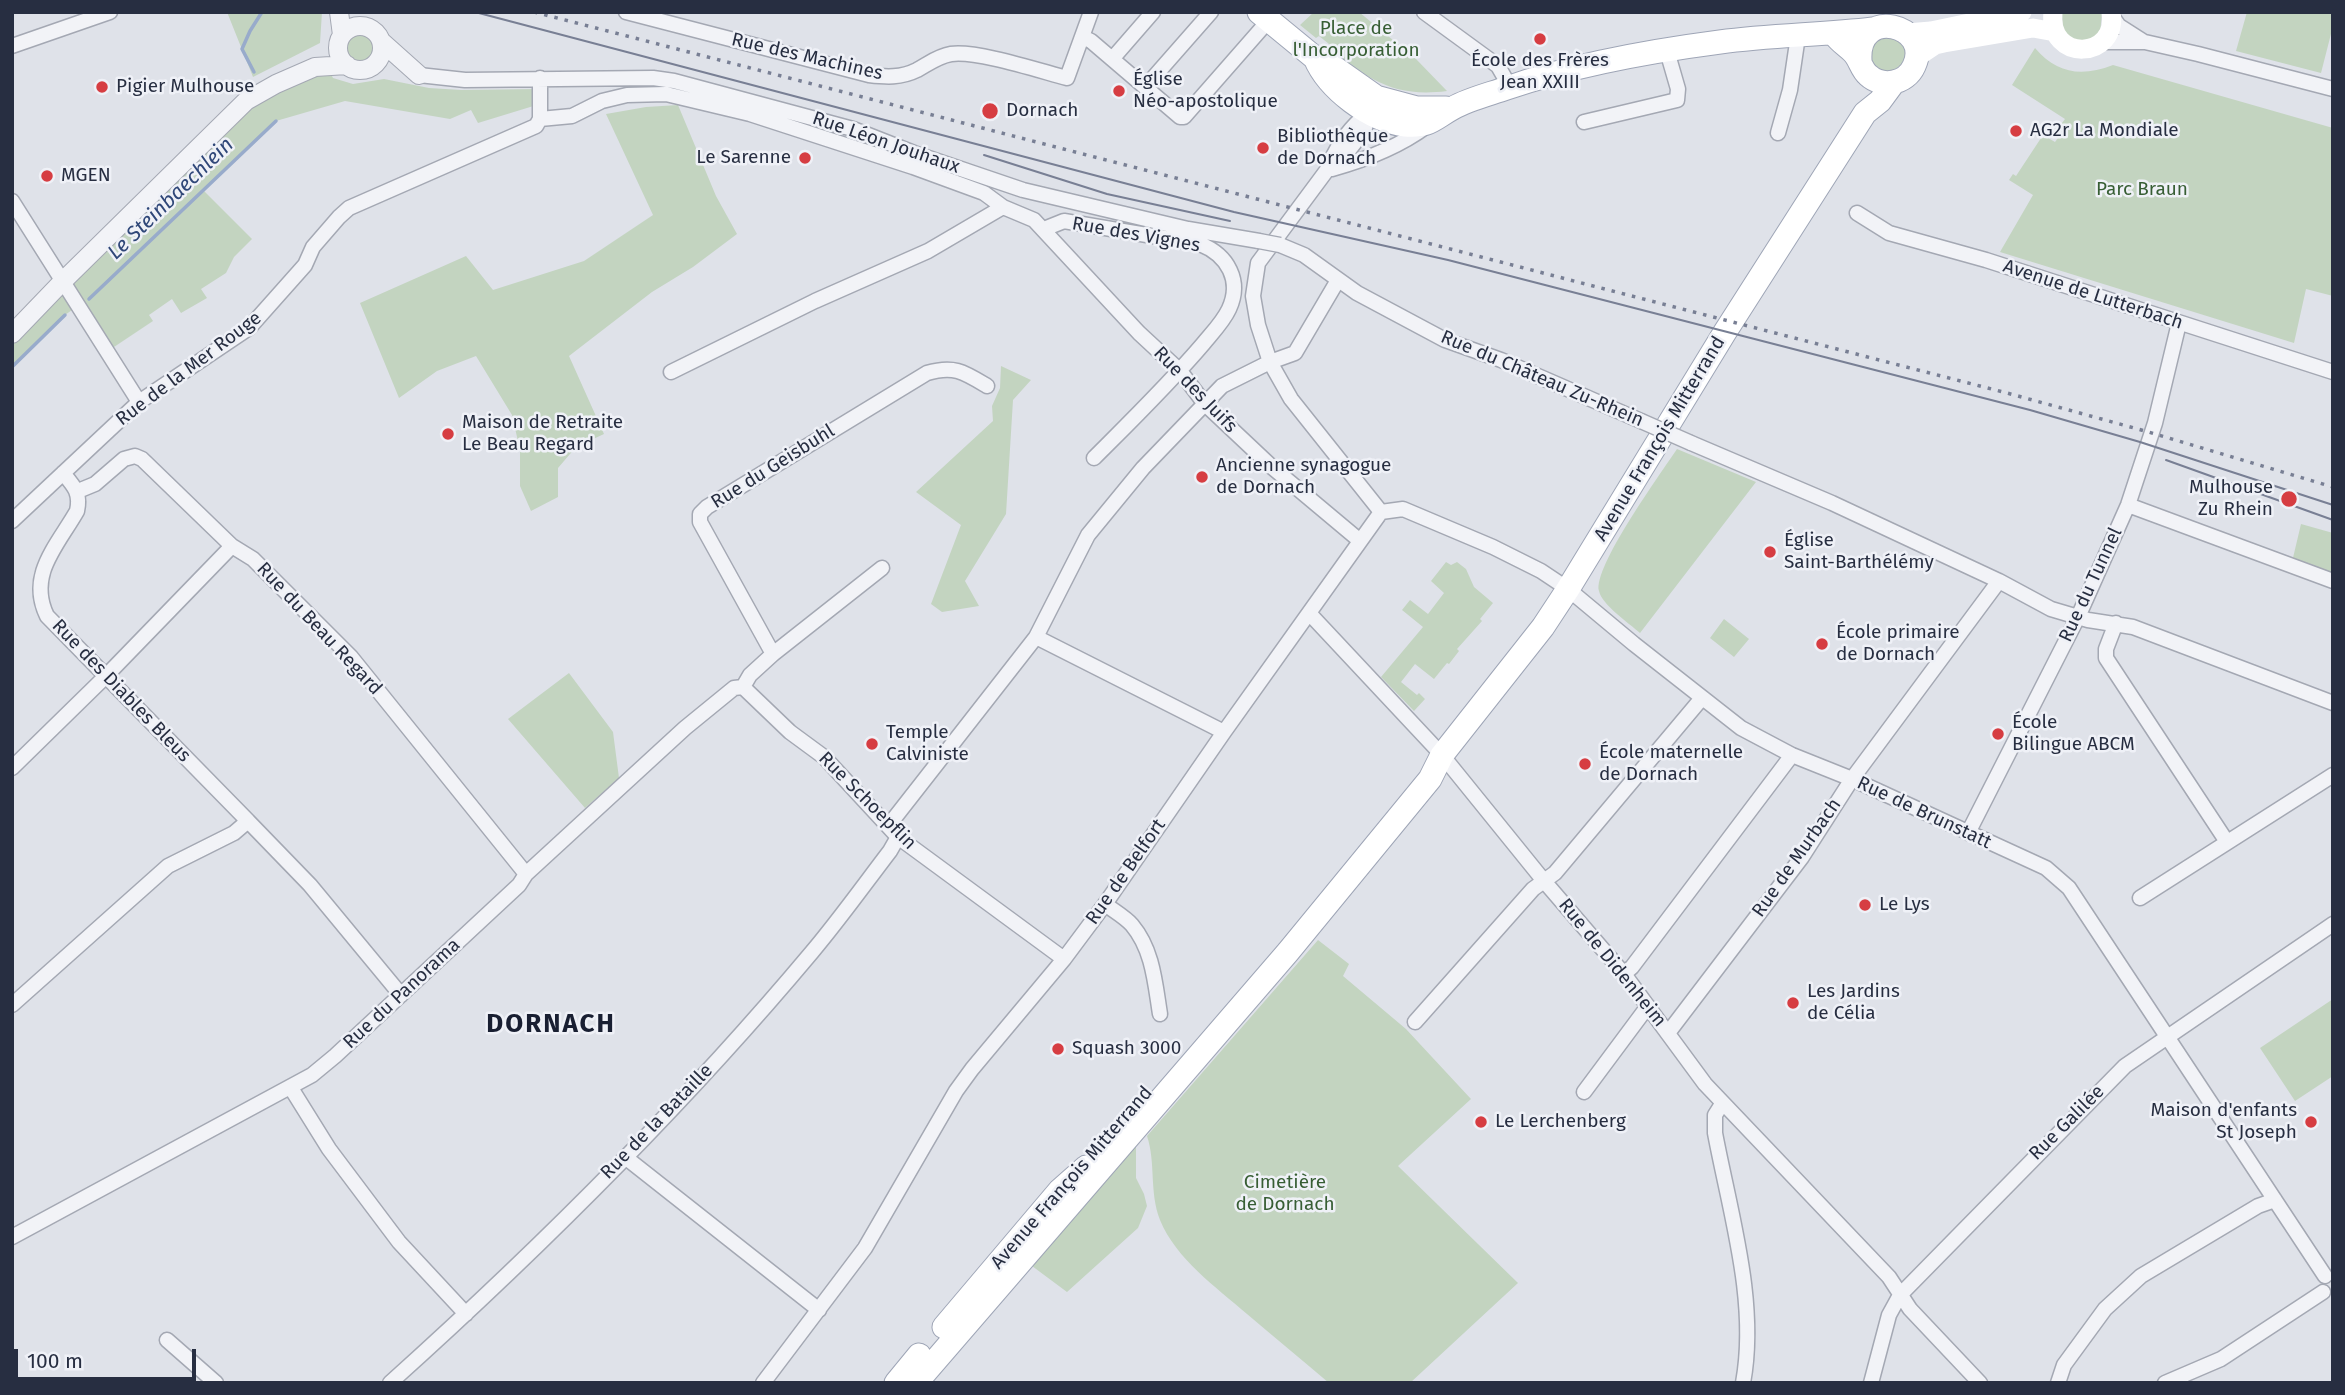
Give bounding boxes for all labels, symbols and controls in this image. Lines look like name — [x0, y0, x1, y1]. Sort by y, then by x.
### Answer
park label: Place de l'Incorporation — [1292, 18, 1420, 62]
street label: Rue des Machines — [729, 29, 885, 85]
marker: École des Frères Jean XXIII — [1532, 31, 1548, 47]
place label: École des Frères Jean XXIII — [1471, 50, 1609, 94]
place label: Église Néo-apostolique — [1133, 69, 1278, 113]
place label: Pigier Mulhouse — [116, 76, 254, 98]
marker: Pigier Mulhouse — [94, 79, 110, 95]
marker: Église Néo-apostolique — [1111, 83, 1127, 99]
place label: Dornach — [1006, 100, 1078, 122]
marker: Dornach — [980, 101, 1000, 121]
street label: Rue Léon Jouhaux — [809, 107, 963, 179]
place label: AG2r La Mondiale — [2030, 120, 2179, 142]
marker: AG2r La Mondiale — [2008, 123, 2024, 139]
place label: Bibliothèque de Dornach — [1277, 126, 1388, 170]
water label: Le Steinbaechlein — [103, 133, 239, 265]
marker: Bibliothèque de Dornach — [1255, 140, 1271, 156]
place label: Le Sarenne — [696, 147, 791, 169]
marker: Le Sarenne — [797, 150, 813, 166]
place label: MGEN — [61, 165, 111, 187]
marker: MGEN — [39, 168, 55, 184]
park label: Parc Braun — [2096, 179, 2188, 201]
street label: Rue des Vignes — [1070, 213, 1202, 257]
street label: Avenue de Lutterbach — [2000, 255, 2186, 335]
street label: Rue de la Mer Rouge — [112, 307, 266, 431]
street label: Rue du Château Zu-Rhein — [1437, 326, 1647, 432]
street label: Avenue François Mitterrand — [1590, 333, 1730, 545]
street label: Rue des Juifs — [1148, 342, 1242, 438]
place label: Maison de Retraite Le Beau Regard — [462, 412, 623, 456]
street label: Rue du Geisbuhl — [707, 420, 839, 514]
marker: Maison de Retraite Le Beau Regard — [440, 426, 456, 442]
place label: Ancienne synagogue de Dornach — [1216, 455, 1391, 499]
marker: Ancienne synagogue de Dornach — [1194, 469, 1210, 485]
place label: Mulhouse Zu Rhein — [2189, 477, 2273, 521]
marker: Mulhouse Zu Rhein — [2279, 489, 2299, 509]
street label: Rue du Tunnel — [2055, 524, 2127, 646]
place label: Église Saint-Barthélémy — [1784, 530, 1934, 574]
marker: Église Saint-Barthélémy — [1762, 544, 1778, 560]
street label: Rue du Beau Regard — [252, 558, 386, 700]
street label: Rue des Diables Bleus — [47, 615, 195, 767]
place label: École primaire de Dornach — [1836, 622, 1960, 666]
marker: École primaire de Dornach — [1814, 636, 1830, 652]
place label: École Bilingue ABCM — [2012, 712, 2135, 756]
place label: Temple Calviniste — [886, 722, 969, 766]
marker: École Bilingue ABCM — [1990, 726, 2006, 742]
marker: Temple Calviniste — [864, 736, 880, 752]
place label: École maternelle de Dornach — [1599, 742, 1743, 786]
street label: Rue Schoepflin — [813, 747, 921, 855]
marker: École maternelle de Dornach — [1577, 756, 1593, 772]
street label: Rue de Brunstatt — [1853, 772, 1995, 854]
street label: Rue de Murbach — [1748, 794, 1846, 922]
street label: Rue de Belfort — [1081, 815, 1171, 929]
street label: Rue de Didenheim — [1553, 894, 1671, 1032]
place label: Le Lys — [1879, 894, 1930, 916]
marker: Le Lys — [1857, 897, 1873, 913]
street label: Rue du Panorama — [339, 934, 465, 1054]
place label: Les Jardins de Célia — [1807, 981, 1900, 1025]
marker: Les Jardins de Célia — [1785, 995, 1801, 1011]
district label: DORNACH — [487, 1009, 615, 1041]
place label: Squash 3000 — [1072, 1038, 1181, 1060]
marker: Squash 3000 — [1050, 1041, 1066, 1057]
street label: Rue de la Bataille — [596, 1060, 718, 1184]
street label: Rue Galilée — [2025, 1081, 2109, 1165]
street label: Avenue François Mitterrand — [986, 1082, 1158, 1274]
place label: Maison d'enfants St Joseph — [2150, 1100, 2297, 1144]
place label: Le Lerchenberg — [1495, 1111, 1626, 1133]
marker: Le Lerchenberg — [1473, 1114, 1489, 1130]
marker: Maison d'enfants St Joseph — [2303, 1114, 2319, 1130]
park label: Cimetière de Dornach — [1235, 1172, 1335, 1216]
scale bar — [18, 1336, 200, 1380]
text: 100 m — [27, 1348, 83, 1374]

